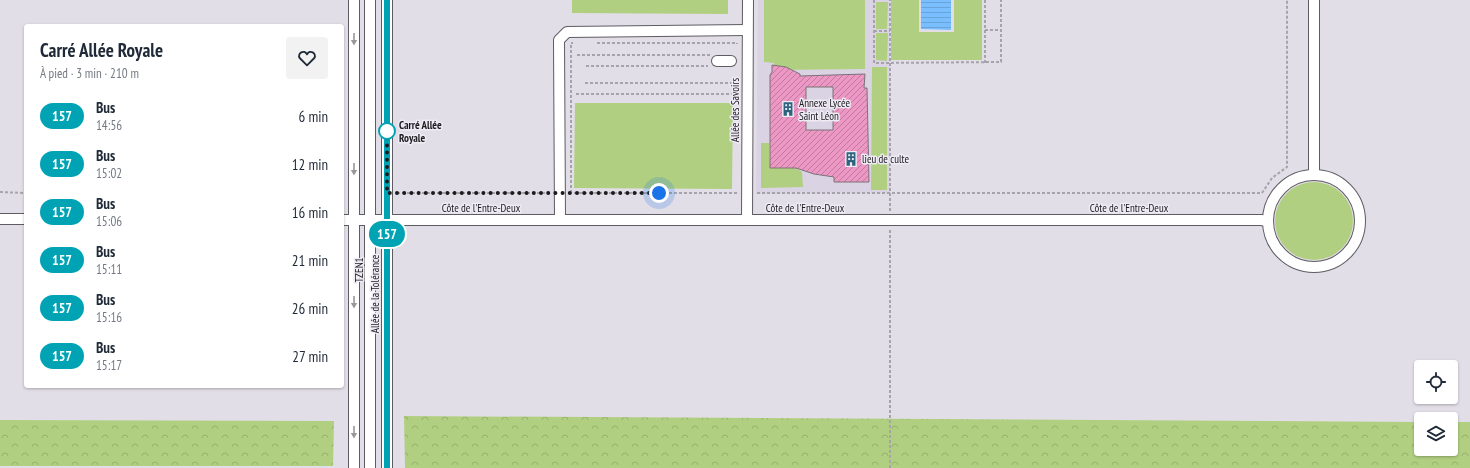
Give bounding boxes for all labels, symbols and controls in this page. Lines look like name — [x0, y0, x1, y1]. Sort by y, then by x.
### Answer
one-way arrow — [351, 33, 357, 46]
button: heart — [286, 37, 328, 79]
text: Carré Allée Royale — [40, 38, 163, 62]
text: À pied · 3 min · 210 m — [40, 65, 139, 82]
street label: Allée des Savoirs — [728, 78, 742, 142]
place label: Annexe Lycée Saint Léon — [799, 96, 850, 123]
text: Bus — [96, 98, 115, 117]
building icon: Annexe Lycée Saint Léon — [780, 101, 796, 117]
text: 157 — [52, 107, 72, 125]
text: 6 min — [298, 107, 328, 126]
text: 14:56 — [96, 117, 122, 134]
place label: Carré Allée Royale — [399, 118, 442, 145]
marker: Carré Allée Royale — [378, 122, 396, 140]
text: Bus — [96, 146, 115, 165]
building icon: lieu de culte — [843, 151, 859, 167]
place label: lieu de culte — [862, 152, 909, 166]
text: 157 — [52, 155, 72, 173]
text: 12 min — [292, 155, 328, 174]
one-way arrow — [351, 163, 357, 176]
text: 15:02 — [96, 165, 122, 182]
your location — [649, 183, 669, 203]
text: Bus — [96, 194, 115, 213]
street label: Côte de l'Entre-Deux — [442, 201, 521, 215]
street label: Côte de l'Entre-Deux — [766, 201, 845, 215]
street label: Côte de l'Entre-Deux — [1090, 201, 1169, 215]
text: 157 — [52, 203, 72, 221]
text: 16 min — [292, 203, 328, 222]
text: 15:06 — [96, 213, 122, 230]
line badge: 157 — [364, 221, 410, 247]
text: 157 — [377, 225, 397, 243]
text: Bus — [96, 242, 115, 261]
text: 157 — [52, 251, 72, 269]
text: 21 min — [292, 251, 328, 270]
street label: Allée de la Tolérance — [368, 254, 382, 333]
street label: TZEN1 — [352, 257, 366, 283]
text: 15:11 — [96, 261, 122, 278]
text: Bus — [96, 290, 115, 309]
one-way arrow — [351, 296, 357, 309]
text: 157 — [52, 299, 72, 317]
text: 26 min — [292, 299, 328, 318]
text: 15:16 — [96, 309, 122, 326]
text: Bus — [96, 338, 115, 357]
text: 157 — [52, 347, 72, 365]
text: 27 min — [292, 347, 328, 366]
text: 15:17 — [96, 357, 122, 374]
map controls — [1414, 360, 1458, 456]
button: locate — [1414, 360, 1458, 404]
button: layers — [1414, 412, 1458, 456]
one-way arrow — [351, 426, 357, 439]

